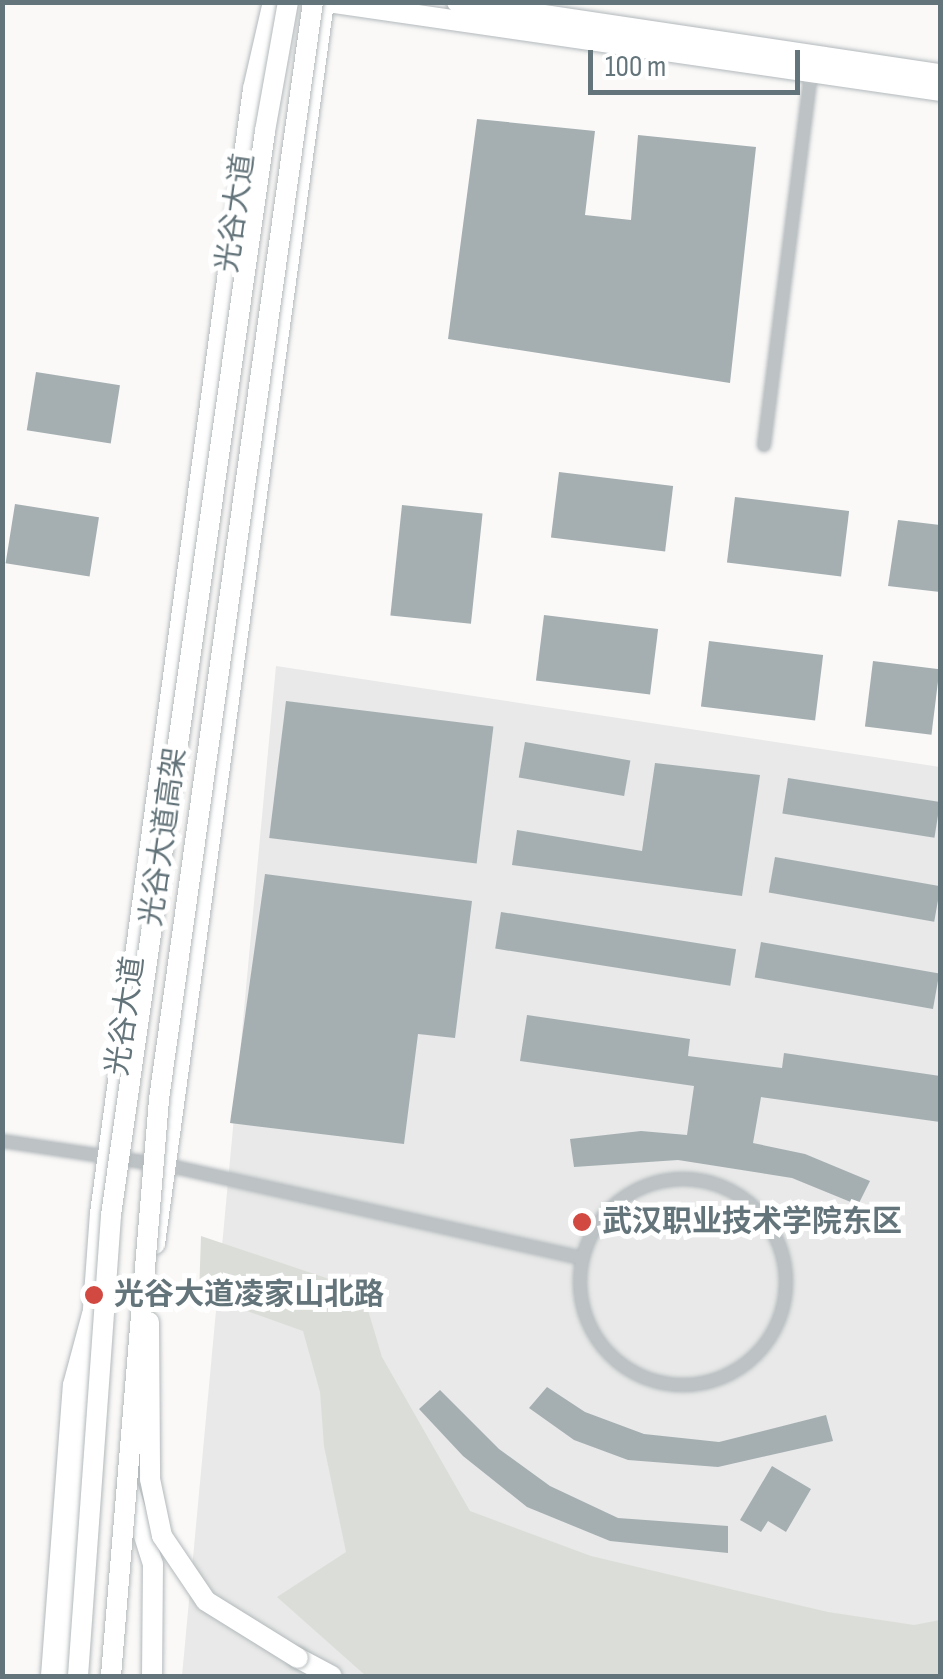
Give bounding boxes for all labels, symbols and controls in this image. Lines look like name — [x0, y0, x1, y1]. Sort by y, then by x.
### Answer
scale bar — [593, 30, 806, 92]
text: 100 m — [605, 49, 666, 85]
street label: 光谷大道 — [210, 151, 262, 275]
street label: 光谷大道高架 — [134, 745, 194, 929]
street label: 光谷大道 — [100, 954, 152, 1078]
place label: 武汉职业技术学院东区 — [602, 1204, 902, 1240]
marker: 武汉职业技术学院东区 — [571, 1211, 593, 1233]
place label: 光谷大道凌家山北路 — [114, 1277, 384, 1313]
marker: 光谷大道凌家山北路 — [83, 1284, 105, 1306]

